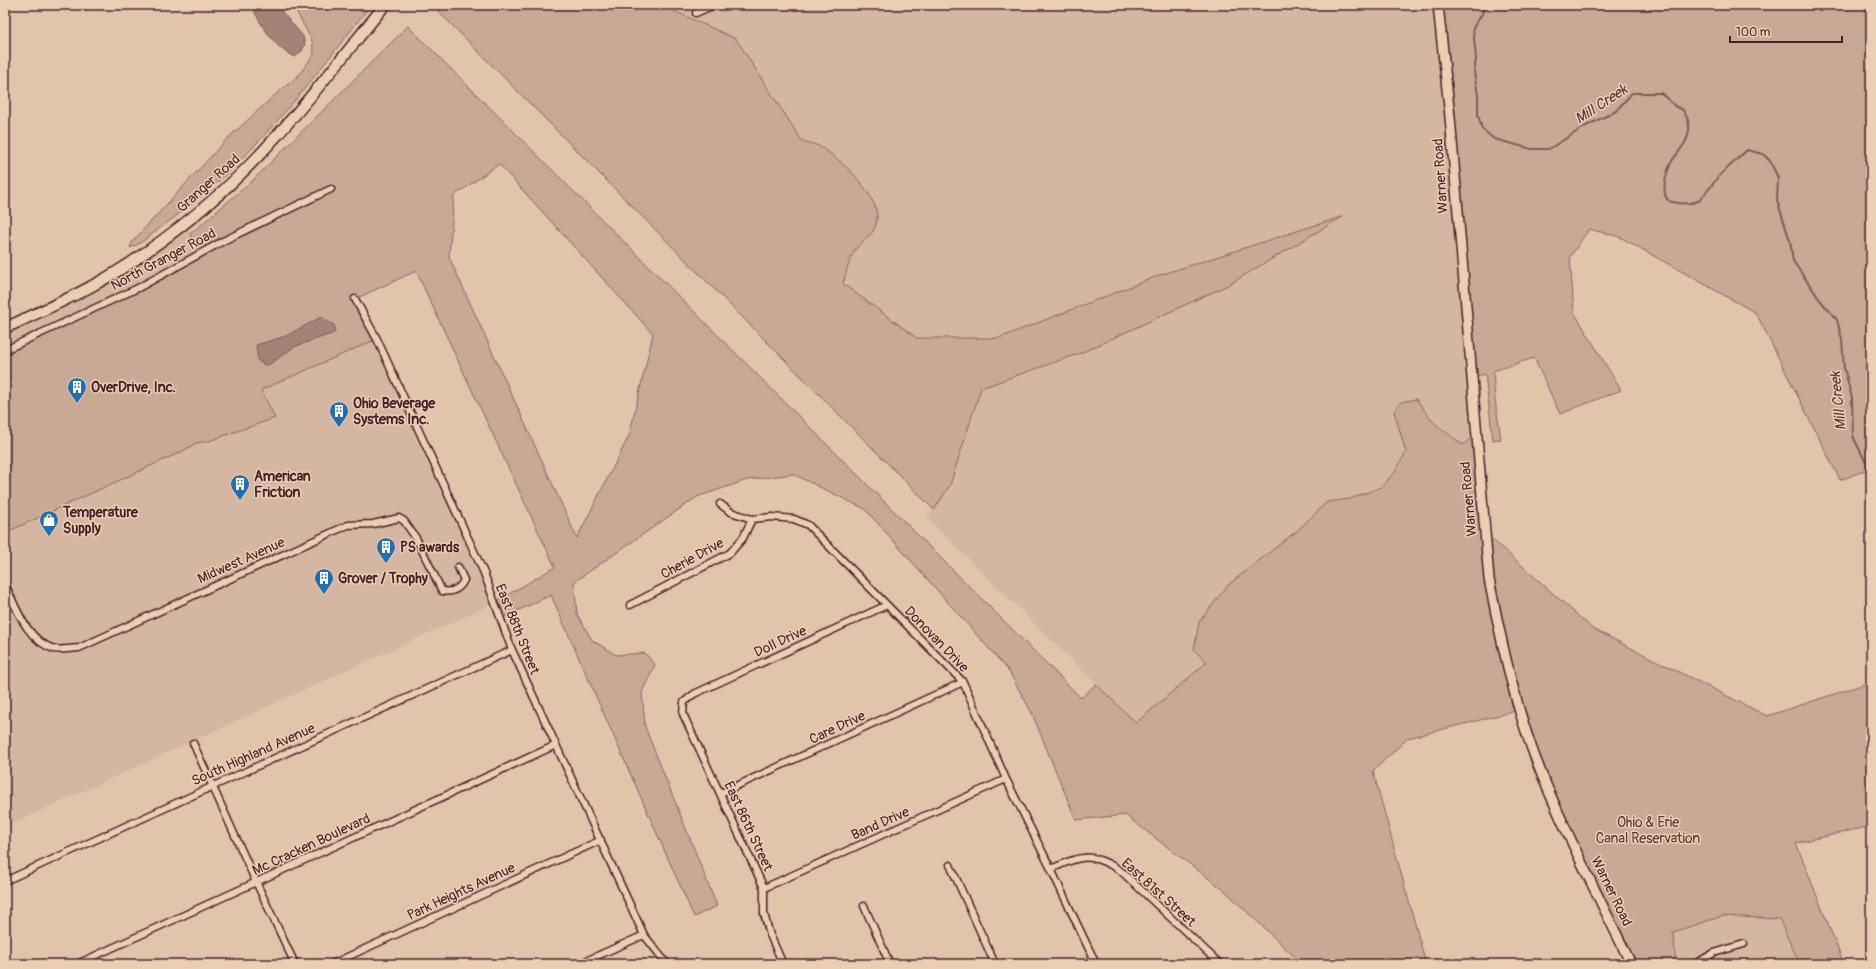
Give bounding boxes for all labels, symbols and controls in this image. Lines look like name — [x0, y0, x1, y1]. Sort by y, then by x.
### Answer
scale bar — [1730, 18, 1842, 44]
text: 100 m — [1736, 25, 1771, 40]
water label: Mill Creek — [1571, 79, 1633, 129]
street label: Warner Road — [1429, 138, 1452, 214]
street label: Granger Road — [173, 150, 244, 216]
street label: North Granger Road — [108, 225, 219, 294]
water label: Mill Creek — [1826, 369, 1851, 431]
building icon: OverDrive, Inc. — [66, 376, 88, 404]
place label: OverDrive, Inc. — [91, 379, 176, 396]
place label: Ohio Beverage Systems Inc. — [353, 395, 436, 428]
building icon: Ohio Beverage Systems Inc. — [328, 400, 350, 428]
street label: Warner Road — [1457, 461, 1480, 537]
place label: American Friction — [254, 468, 311, 501]
building icon: American Friction — [229, 473, 251, 501]
place label: Temperature Supply — [62, 504, 139, 537]
shop icon: Temperature Supply — [38, 509, 60, 537]
street label: Midwest Avenue — [195, 534, 288, 587]
street label: Cherie Drive — [658, 534, 727, 583]
building icon: PS awards — [375, 536, 397, 564]
place label: PS awards — [400, 539, 460, 556]
building icon: Grover / Trophy — [313, 567, 335, 595]
place label: Grover / Trophy — [338, 570, 428, 587]
street label: East 88th Street — [492, 581, 544, 677]
street label: Donovan Drive — [901, 603, 972, 676]
street label: Doll Drive — [751, 622, 809, 661]
street label: Care Drive — [807, 707, 868, 748]
street label: South Highland Avenue — [189, 720, 318, 789]
street label: East 86th Street — [720, 779, 777, 874]
street label: Band Drive — [849, 803, 912, 844]
street label: Mc Cracken Boulevard — [250, 810, 373, 879]
park label: Ohio & Erie Canal Reservation — [1596, 814, 1700, 847]
street label: Warner Road — [1587, 854, 1636, 929]
street label: East 81st Street — [1118, 855, 1200, 930]
street label: Park Heights Avenue — [405, 859, 518, 924]

